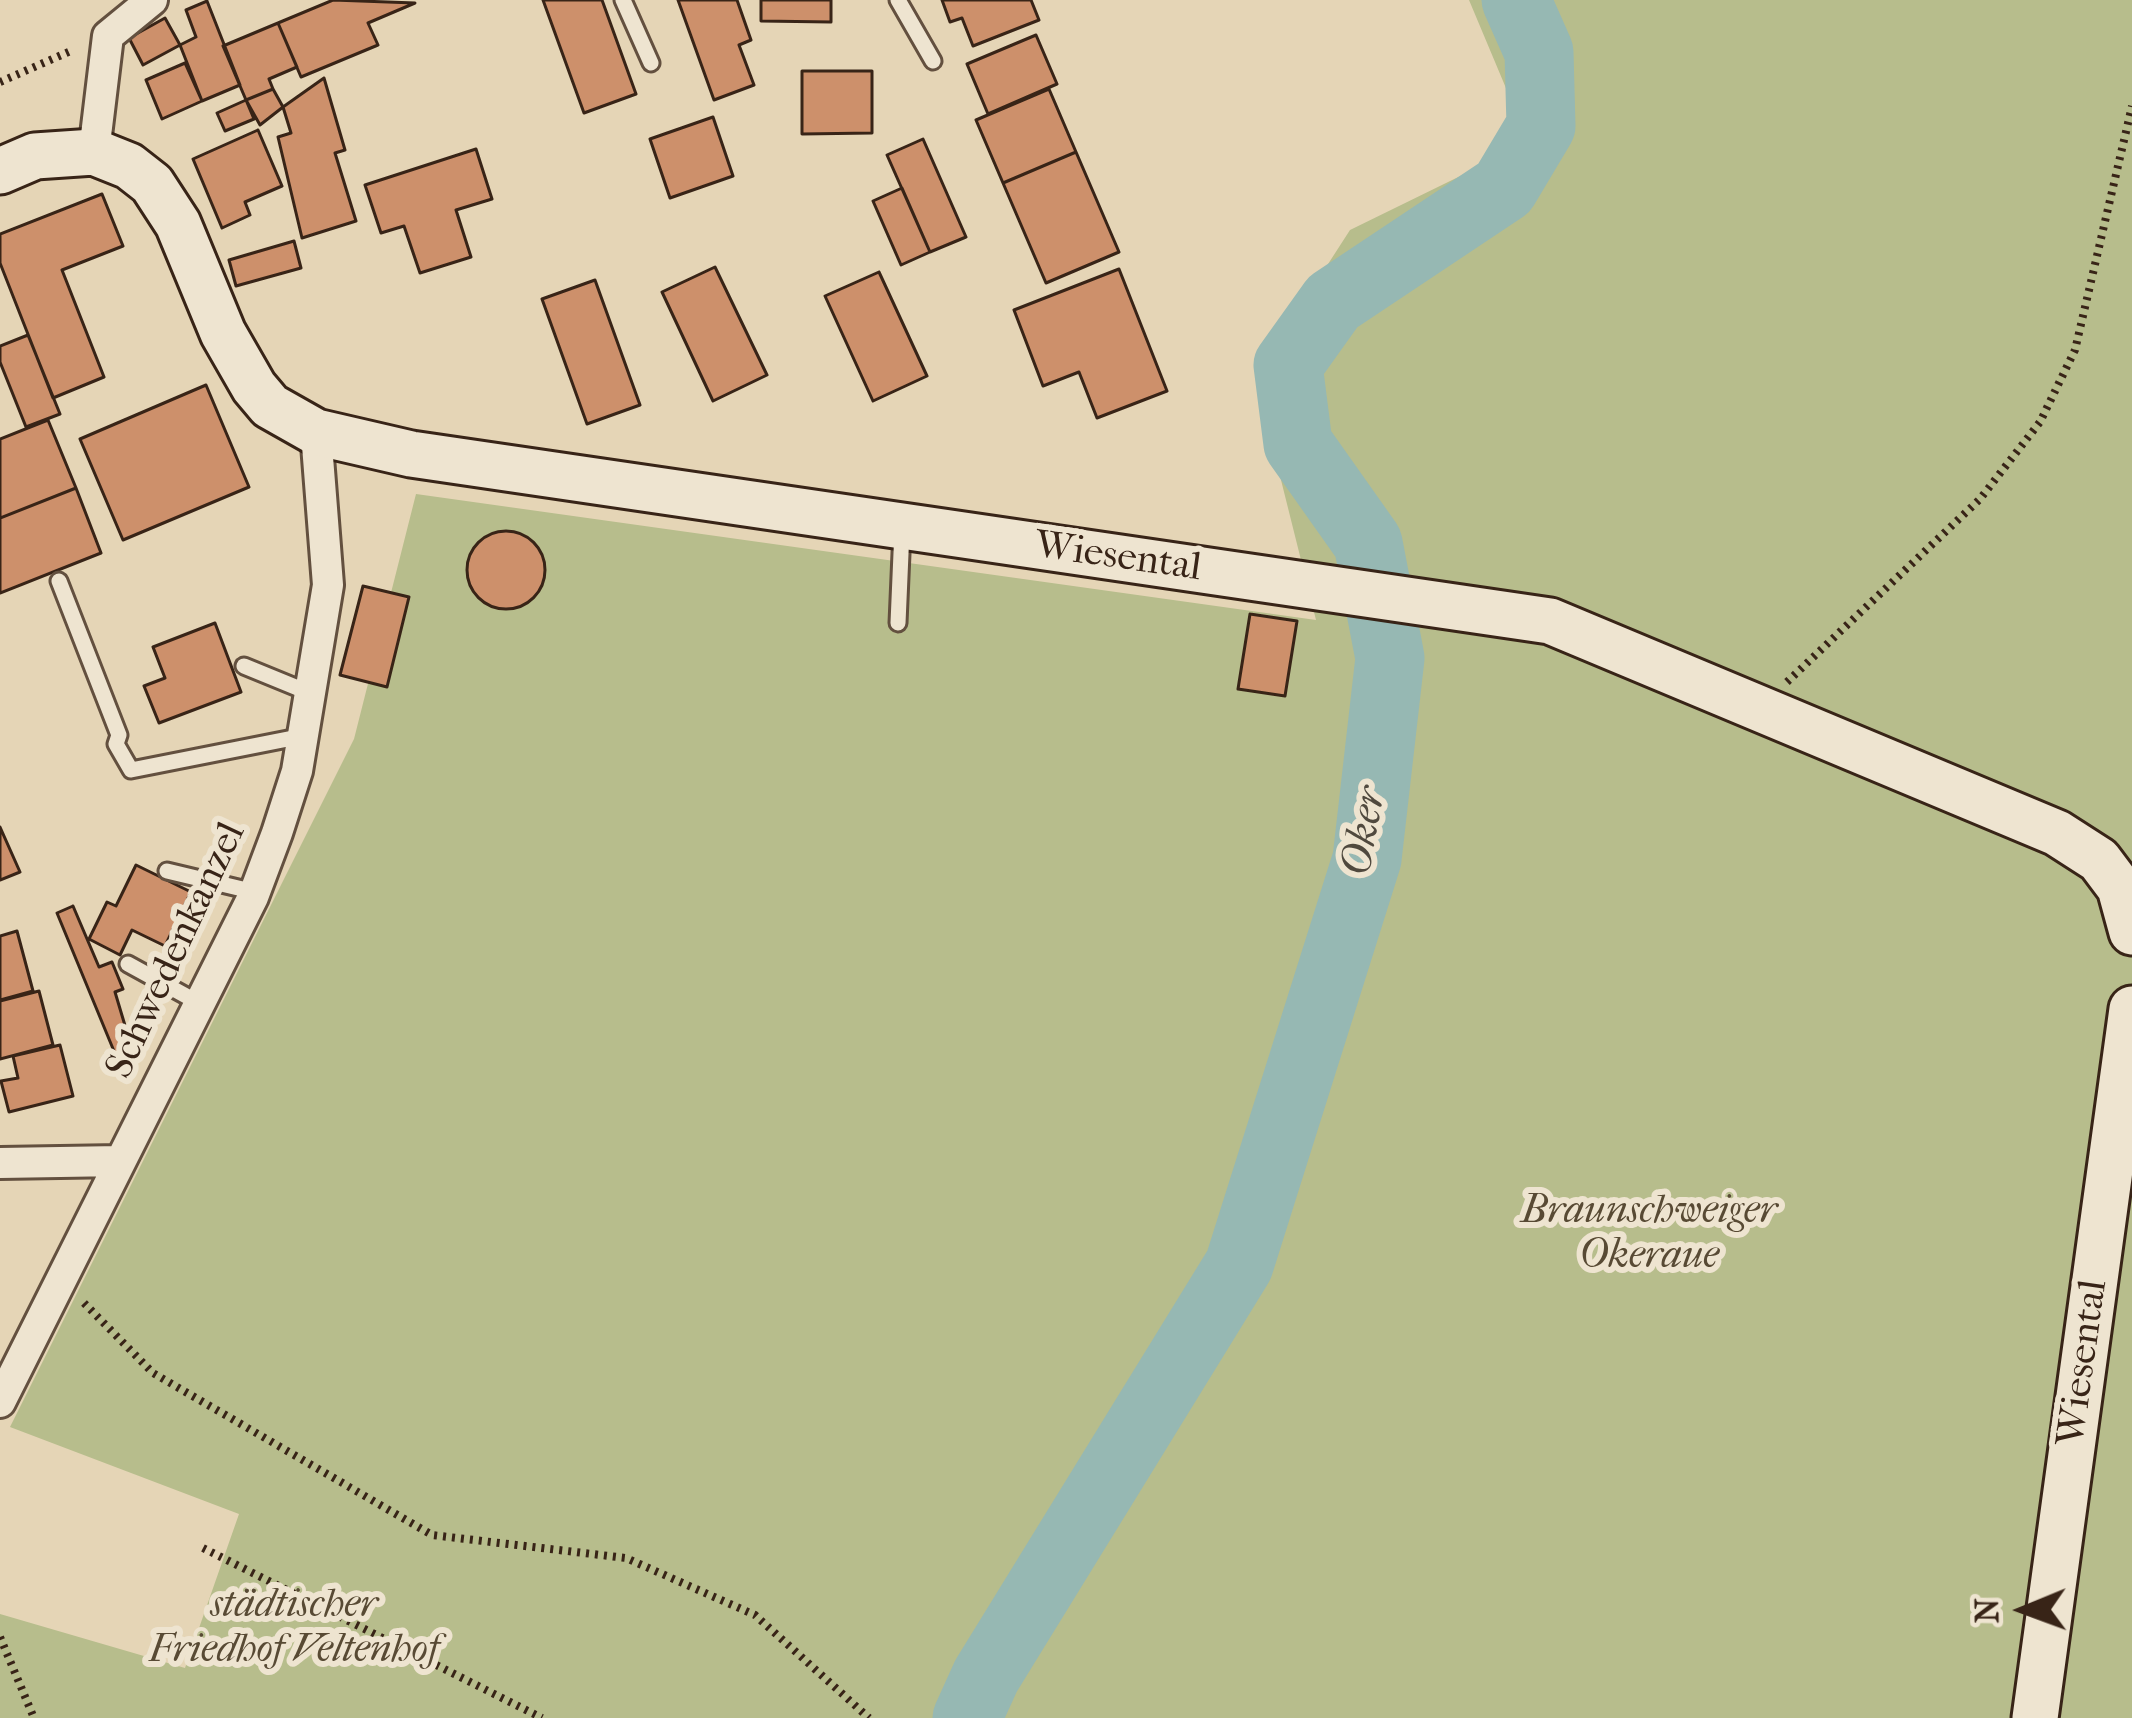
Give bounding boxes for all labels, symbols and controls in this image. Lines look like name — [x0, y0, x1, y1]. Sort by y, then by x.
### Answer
street label: Wiesental — [1032, 523, 1204, 593]
water label: Oker — [1333, 784, 1399, 880]
street label: Schwedenkanzel — [97, 816, 257, 1086]
park label: Braunschweiger Okeraue — [1521, 1189, 1777, 1280]
street label: Wiesental — [2049, 1277, 2119, 1449]
north arrow — [1964, 1550, 2084, 1670]
park label: städtischer Friedhof Veltenhof — [149, 1583, 439, 1674]
text: N — [1968, 1598, 2007, 1624]

